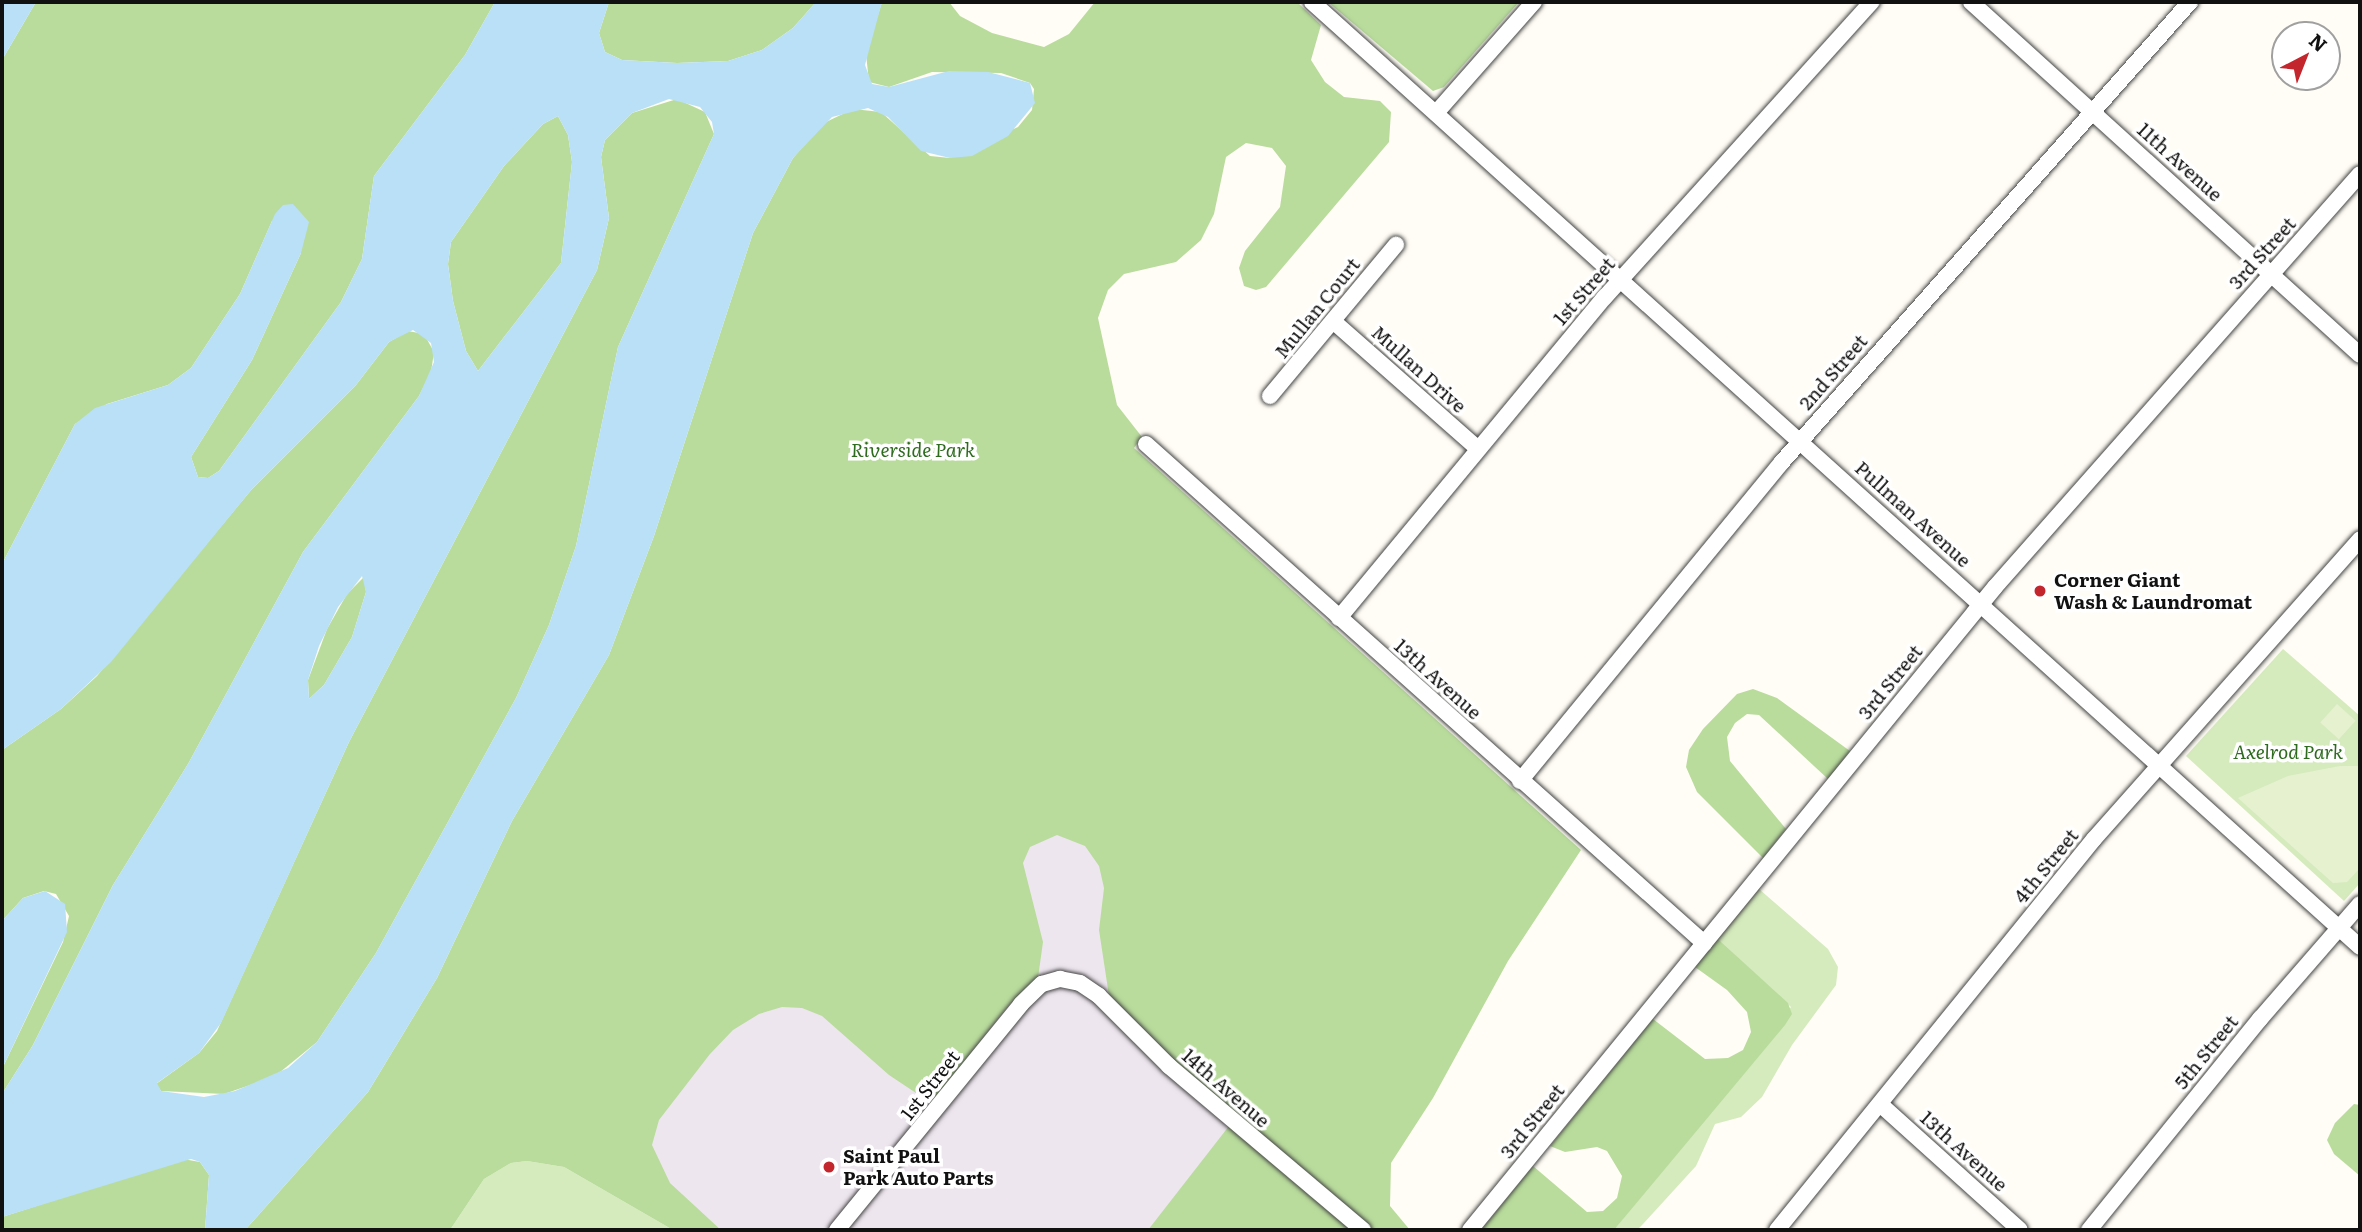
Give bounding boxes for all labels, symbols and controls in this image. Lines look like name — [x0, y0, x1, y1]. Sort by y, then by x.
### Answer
north arrow — [2271, 21, 2341, 91]
text: N — [2303, 26, 2334, 58]
street label: 11th Avenue — [2133, 118, 2227, 206]
street label: 3rd Street — [2224, 212, 2300, 294]
street label: Mullan Court — [1270, 253, 1364, 363]
street label: 1st Street — [1549, 253, 1619, 329]
street label: Mullan Drive — [1367, 321, 1471, 417]
street label: 2nd Street — [1794, 330, 1872, 414]
park label: Riverside Park — [851, 439, 975, 461]
street label: Pullman Avenue — [1850, 456, 1976, 572]
place label: Corner Giant Wash & Laundromat — [2054, 569, 2252, 613]
marker: Corner Giant Wash & Laundromat — [2032, 583, 2048, 599]
street label: 13th Avenue — [1390, 634, 1486, 724]
street label: 3rd Street — [1853, 640, 1927, 724]
park label: Axelrod Park — [2233, 741, 2343, 763]
street label: 4th Street — [2009, 824, 2083, 908]
street label: 5th Street — [2169, 1011, 2243, 1093]
street label: 14th Avenue — [1178, 1044, 1274, 1132]
street label: 1st Street — [896, 1046, 964, 1124]
street label: 3rd Street — [1495, 1079, 1569, 1163]
street label: 13th Avenue — [1916, 1106, 2012, 1196]
place label: Saint Paul Park Auto Parts — [843, 1145, 994, 1189]
marker: Saint Paul Park Auto Parts — [821, 1159, 837, 1175]

